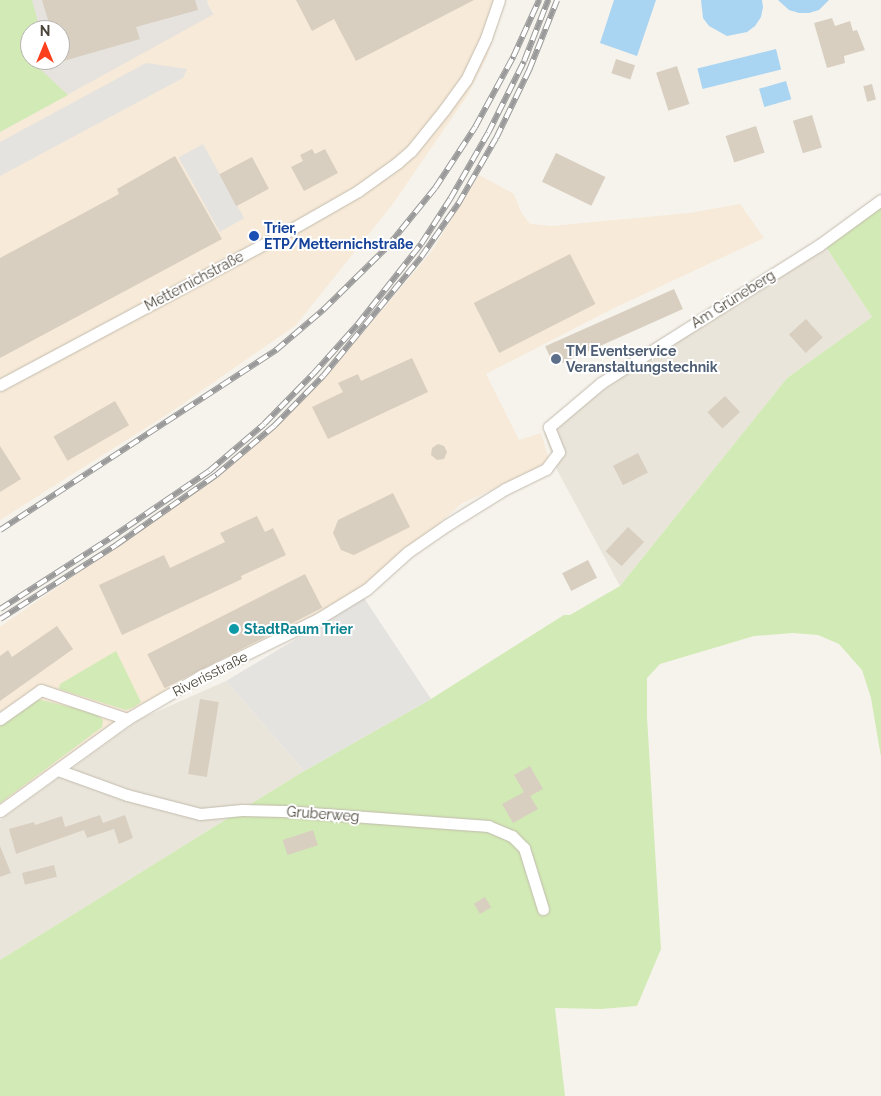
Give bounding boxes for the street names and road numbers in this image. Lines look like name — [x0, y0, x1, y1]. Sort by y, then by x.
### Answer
street label: Metternichstraße — [142, 248, 246, 314]
street label: Am Grüneberg — [688, 267, 778, 331]
street label: Riverisstraße — [170, 648, 250, 700]
street label: Gruberweg — [286, 803, 360, 825]

